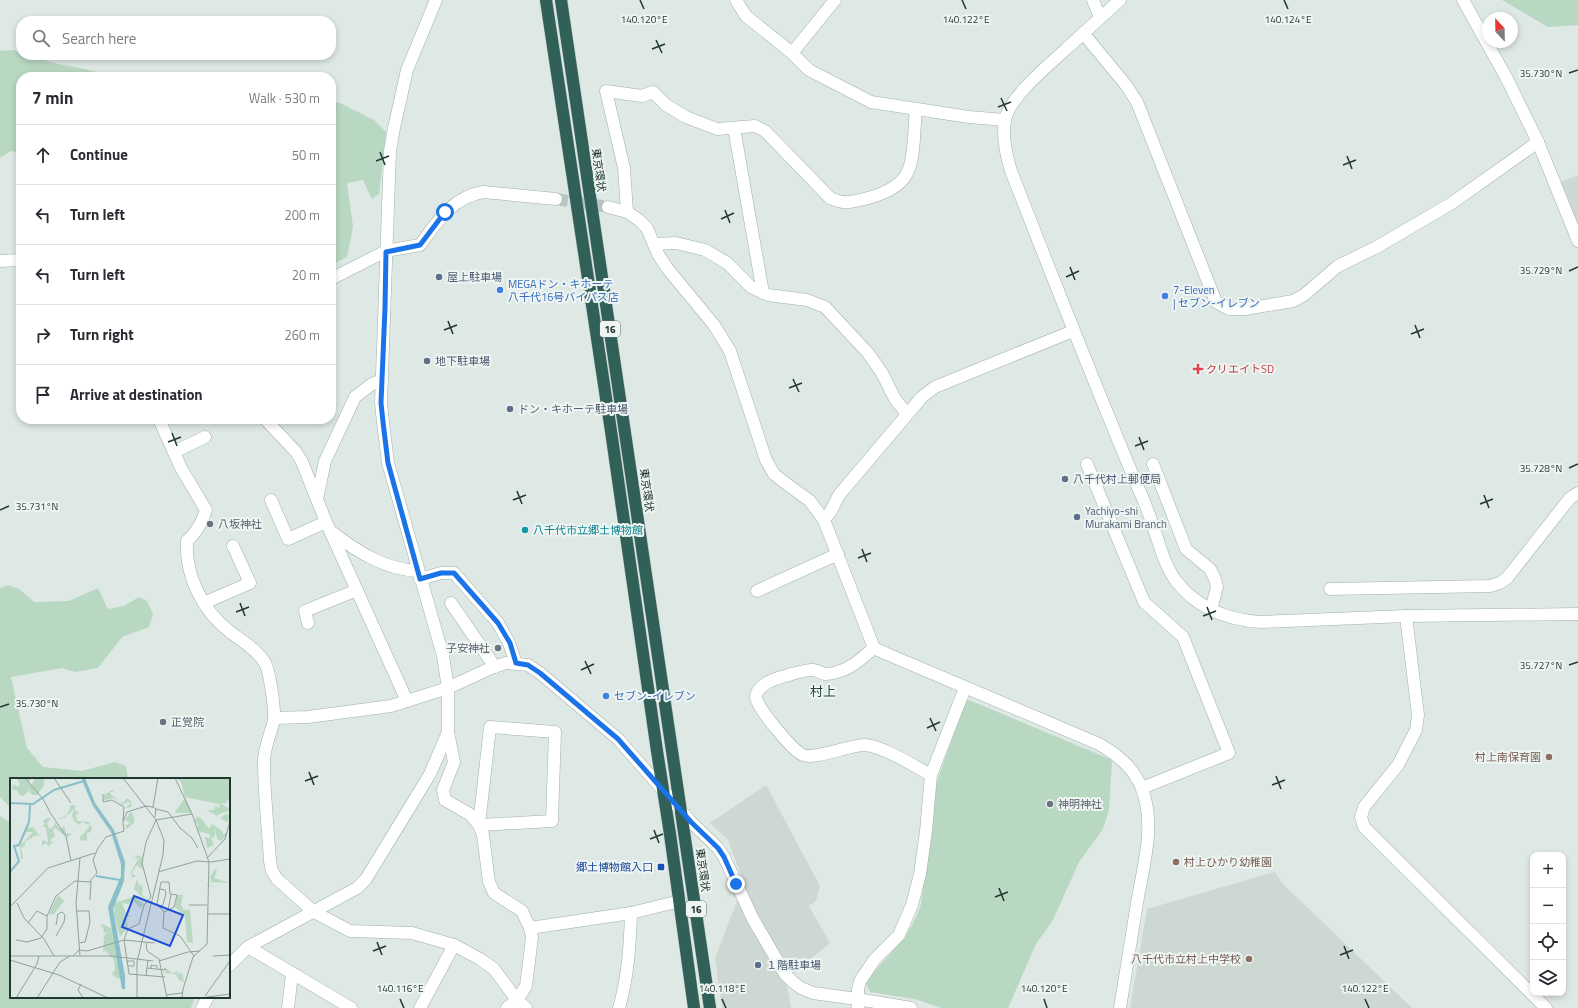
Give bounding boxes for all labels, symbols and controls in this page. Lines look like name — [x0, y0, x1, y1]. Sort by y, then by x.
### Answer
text: 140.120°E — [621, 12, 668, 27]
text: 140.122°E — [943, 12, 990, 27]
text: 140.124°E — [1265, 12, 1312, 27]
north arrow — [1482, 12, 1518, 48]
search box — [16, 16, 336, 60]
icon: search — [30, 27, 52, 49]
text: Search here — [62, 27, 136, 50]
text: 35.730°N — [1520, 66, 1562, 81]
text: 7 min — [32, 85, 73, 111]
text: Walk · 530 m — [249, 88, 320, 108]
text: Continue — [70, 143, 128, 166]
icon: ahead — [32, 144, 54, 166]
text: 50 m — [292, 145, 320, 165]
street label: 東京環状 — [588, 147, 610, 194]
text: Turn left — [70, 203, 125, 226]
route start — [436, 203, 454, 221]
icon: left — [32, 204, 54, 226]
text: 200 m — [284, 205, 320, 225]
text: Turn left — [70, 263, 125, 286]
text: 35.729°N — [1520, 263, 1562, 278]
icon: left — [32, 264, 54, 286]
text: 20 m — [292, 265, 320, 285]
place label: 屋上駐車場 — [447, 269, 502, 285]
marker: 屋上駐車場 — [434, 272, 444, 282]
place label: MEGAドン・キホーテ 八千代16号バイパス店 — [508, 276, 619, 305]
place label: 7-Eleven | セブン-イレブン — [1173, 282, 1260, 311]
marker: MEGAドン・キホーテ 八千代16号バイパス店 — [495, 285, 505, 295]
marker: 7-Eleven | セブン-イレブン — [1160, 291, 1170, 301]
road number: 16 — [600, 321, 620, 337]
text: Turn right — [70, 323, 134, 346]
icon: right — [32, 324, 54, 346]
text: 260 m — [284, 325, 320, 345]
place label: 地下駐車場 — [435, 353, 490, 369]
marker: 地下駐車場 — [422, 356, 432, 366]
place label: クリエイトSD — [1206, 361, 1274, 377]
marker: クリエイトSD — [1193, 364, 1203, 374]
text: Arrive at destination — [70, 383, 203, 406]
icon: arrive — [32, 384, 54, 406]
place label: ドン・キホーテ駐車場 — [518, 401, 628, 417]
marker: ドン・キホーテ駐車場 — [505, 404, 515, 414]
text: 35.728°N — [1520, 461, 1562, 476]
street label: 東京環状 — [636, 467, 658, 514]
place label: 八千代村上郵便局 — [1073, 471, 1161, 487]
marker: 八千代村上郵便局 — [1060, 474, 1070, 484]
text: 35.731°N — [16, 499, 58, 514]
place label: Yachiyo-shi Murakami Branch — [1085, 503, 1167, 532]
marker: Yachiyo-shi Murakami Branch — [1072, 512, 1082, 522]
place label: 八坂神社 — [218, 516, 262, 532]
marker: 八坂神社 — [205, 519, 215, 529]
place label: 八千代市立郷土博物館 — [533, 522, 643, 538]
marker: 八千代市立郷土博物館 — [520, 525, 530, 535]
place label: 子安神社 — [446, 640, 490, 656]
marker: 子安神社 — [493, 643, 503, 653]
text: 35.727°N — [1520, 658, 1562, 673]
district label: 村上 — [810, 681, 836, 701]
place label: セブン-イレブン — [614, 688, 696, 704]
marker: セブン-イレブン — [601, 691, 611, 701]
text: 35.730°N — [16, 696, 58, 711]
place label: 正覚院 — [171, 714, 204, 730]
marker: 正覚院 — [158, 717, 168, 727]
place label: 村上南保育園 — [1475, 749, 1541, 765]
marker: 村上南保育園 — [1544, 752, 1554, 762]
inset map — [10, 778, 230, 998]
place label: 神明神社 — [1058, 796, 1102, 812]
marker: 神明神社 — [1045, 799, 1055, 809]
street label: 東京環状 — [692, 847, 714, 894]
map controls — [1530, 852, 1566, 996]
button: + — [1530, 852, 1566, 888]
place label: 村上ひかり幼稚園 — [1184, 854, 1272, 870]
marker: 村上ひかり幼稚園 — [1171, 857, 1181, 867]
place label: 郷土博物館入口 — [576, 859, 653, 875]
marker: 郷土博物館入口 — [656, 862, 666, 872]
route end — [727, 875, 745, 893]
button: − — [1530, 888, 1566, 924]
road number: 16 — [686, 901, 706, 917]
button: locate — [1530, 924, 1566, 960]
place label: 八千代市立村上中学校 — [1131, 951, 1241, 967]
marker: 八千代市立村上中学校 — [1244, 954, 1254, 964]
place label: １階駐車場 — [766, 957, 821, 973]
marker: １階駐車場 — [753, 960, 763, 970]
button: layers — [1530, 960, 1566, 996]
text: 140.116°E — [377, 981, 424, 996]
text: 140.118°E — [699, 981, 746, 996]
text: 140.120°E — [1021, 981, 1068, 996]
text: 140.122°E — [1342, 981, 1389, 996]

